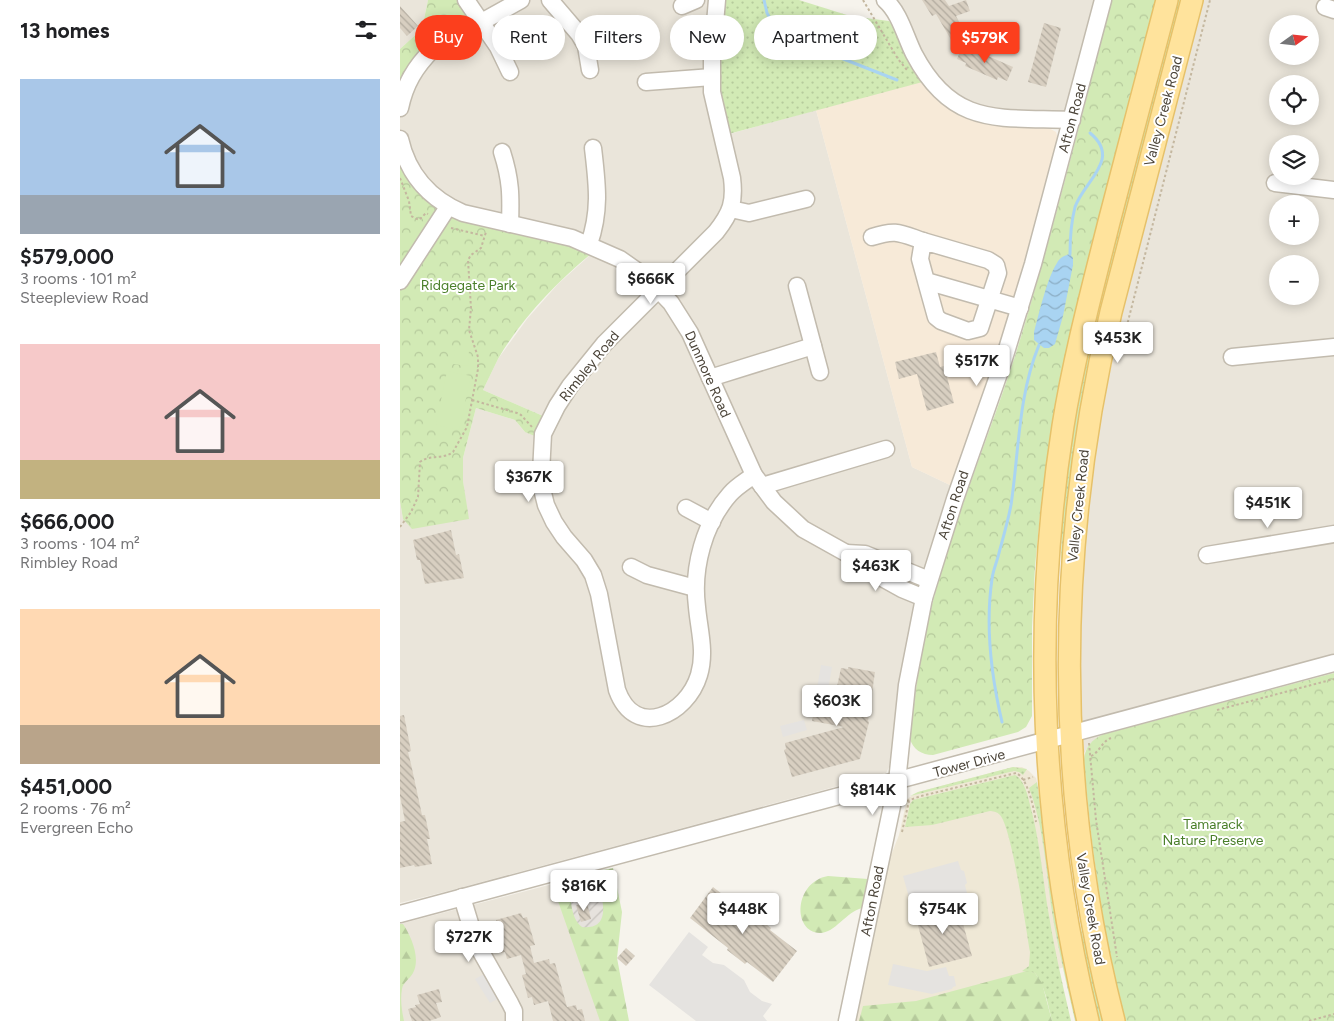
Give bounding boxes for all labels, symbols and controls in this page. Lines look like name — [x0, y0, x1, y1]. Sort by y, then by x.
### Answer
chip: Buy — [415, 15, 482, 60]
chip: Rent — [492, 15, 565, 60]
chip: Filters — [575, 15, 660, 60]
chip: New — [670, 15, 744, 60]
chip: Apartment — [754, 15, 877, 60]
north arrow — [1269, 15, 1319, 65]
map controls — [1269, 15, 1319, 305]
icon: filters — [352, 16, 380, 44]
text: 13 homes — [20, 18, 109, 43]
pin: $579K — [950, 22, 1020, 64]
text: $579K — [962, 28, 1009, 47]
street label: Valley Creek Road — [1141, 54, 1186, 168]
button: locate — [1269, 75, 1319, 125]
street label: Afton Road — [1055, 81, 1090, 155]
icon: home — [155, 111, 245, 201]
button: layers — [1269, 135, 1319, 185]
button: + — [1269, 195, 1319, 245]
text: $579,000 — [20, 244, 114, 269]
button: − — [1269, 255, 1319, 305]
pin: $666K — [616, 262, 686, 305]
text: 3 rooms · 101 m² — [20, 269, 136, 288]
text: $666K — [627, 269, 675, 288]
park label: Ridgegate Park — [421, 277, 515, 294]
text: Steepleview Road — [20, 288, 149, 307]
pin: $453K — [1083, 322, 1153, 364]
street label: Rimbley Road — [556, 328, 623, 405]
street label: Dunmore Road — [681, 328, 734, 420]
text: $453K — [1094, 328, 1142, 347]
pin: $517K — [942, 344, 1012, 387]
text: $517K — [955, 351, 999, 370]
icon: home — [155, 376, 245, 466]
street label: Valley Creek Road — [1064, 449, 1093, 563]
pin: $367K — [494, 460, 564, 503]
text: $367K — [506, 467, 552, 486]
street label: Afton Road — [934, 469, 973, 542]
pin: $451K — [1233, 486, 1303, 529]
text: $451K — [1245, 493, 1291, 512]
text: $666,000 — [20, 509, 114, 534]
text: 3 rooms · 104 m² — [20, 534, 140, 553]
pin: $463K — [841, 550, 911, 592]
text: Rimbley Road — [20, 553, 118, 572]
text: $463K — [852, 556, 900, 575]
icon: home — [155, 641, 245, 731]
pin: $603K — [802, 684, 872, 727]
text: $603K — [813, 691, 861, 710]
street label: Tower Drive — [931, 746, 1007, 781]
text: $451,000 — [20, 774, 112, 799]
pin: $814K — [838, 774, 908, 816]
text: $814K — [850, 780, 896, 799]
text: 2 rooms · 76 m² — [20, 799, 131, 818]
park label: Tamarack Nature Preserve — [1163, 816, 1264, 849]
text: Evergreen Echo — [20, 818, 133, 837]
street label: Valley Creek Road — [1072, 852, 1109, 966]
street label: Afton Road — [857, 864, 888, 938]
pin: $816K — [549, 870, 619, 912]
text: $816K — [561, 876, 607, 895]
pin: $448K — [708, 892, 778, 935]
pin: $754K — [908, 892, 978, 935]
text: $448K — [718, 899, 768, 918]
text: $754K — [919, 899, 967, 918]
pin: $727K — [434, 920, 504, 963]
text: $727K — [446, 927, 492, 946]

